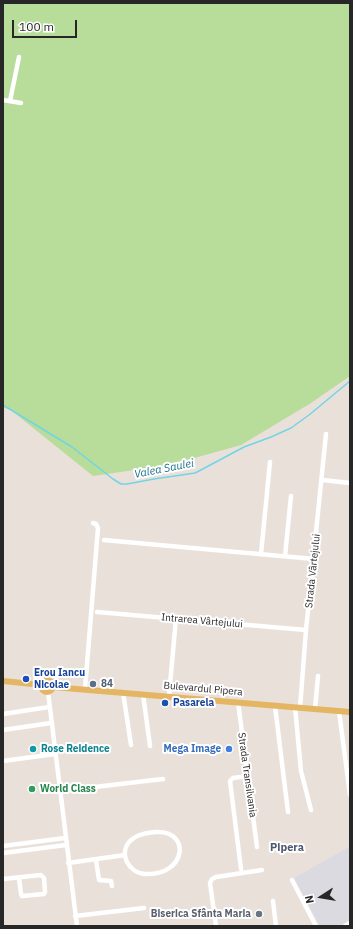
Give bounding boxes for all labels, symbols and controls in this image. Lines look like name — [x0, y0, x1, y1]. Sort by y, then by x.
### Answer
scale bar — [14, 12, 79, 38]
text: 100 m — [19, 19, 54, 34]
water label: Valea Saulei — [133, 457, 195, 481]
street label: Strada Vârtejului — [303, 533, 323, 609]
street label: Intrarea Vârtejului — [161, 611, 243, 631]
place label: Erou Iancu Nicolae — [34, 667, 85, 690]
marker: Erou Iancu Nicolae — [21, 674, 31, 684]
place label: 84 — [101, 678, 113, 690]
marker: 84 — [88, 679, 98, 689]
street label: Bulevardul Pipera — [163, 680, 243, 698]
place label: Pasarela — [173, 697, 214, 709]
marker: Pasarela — [160, 698, 170, 708]
street label: Strada Transilvania — [235, 732, 259, 818]
place label: Rose Reidence — [41, 743, 110, 755]
place label: Mega Image — [164, 743, 221, 755]
marker: Rose Reidence — [28, 744, 38, 754]
marker: Mega Image — [224, 744, 234, 754]
place label: World Class — [40, 783, 96, 795]
marker: World Class — [27, 784, 37, 794]
district label: Pipera — [270, 841, 304, 855]
north arrow — [301, 877, 341, 917]
text: N — [302, 894, 317, 905]
place label: Biserica Sfânta Maria — [151, 908, 251, 920]
marker: Biserica Sfânta Maria — [254, 909, 264, 919]

